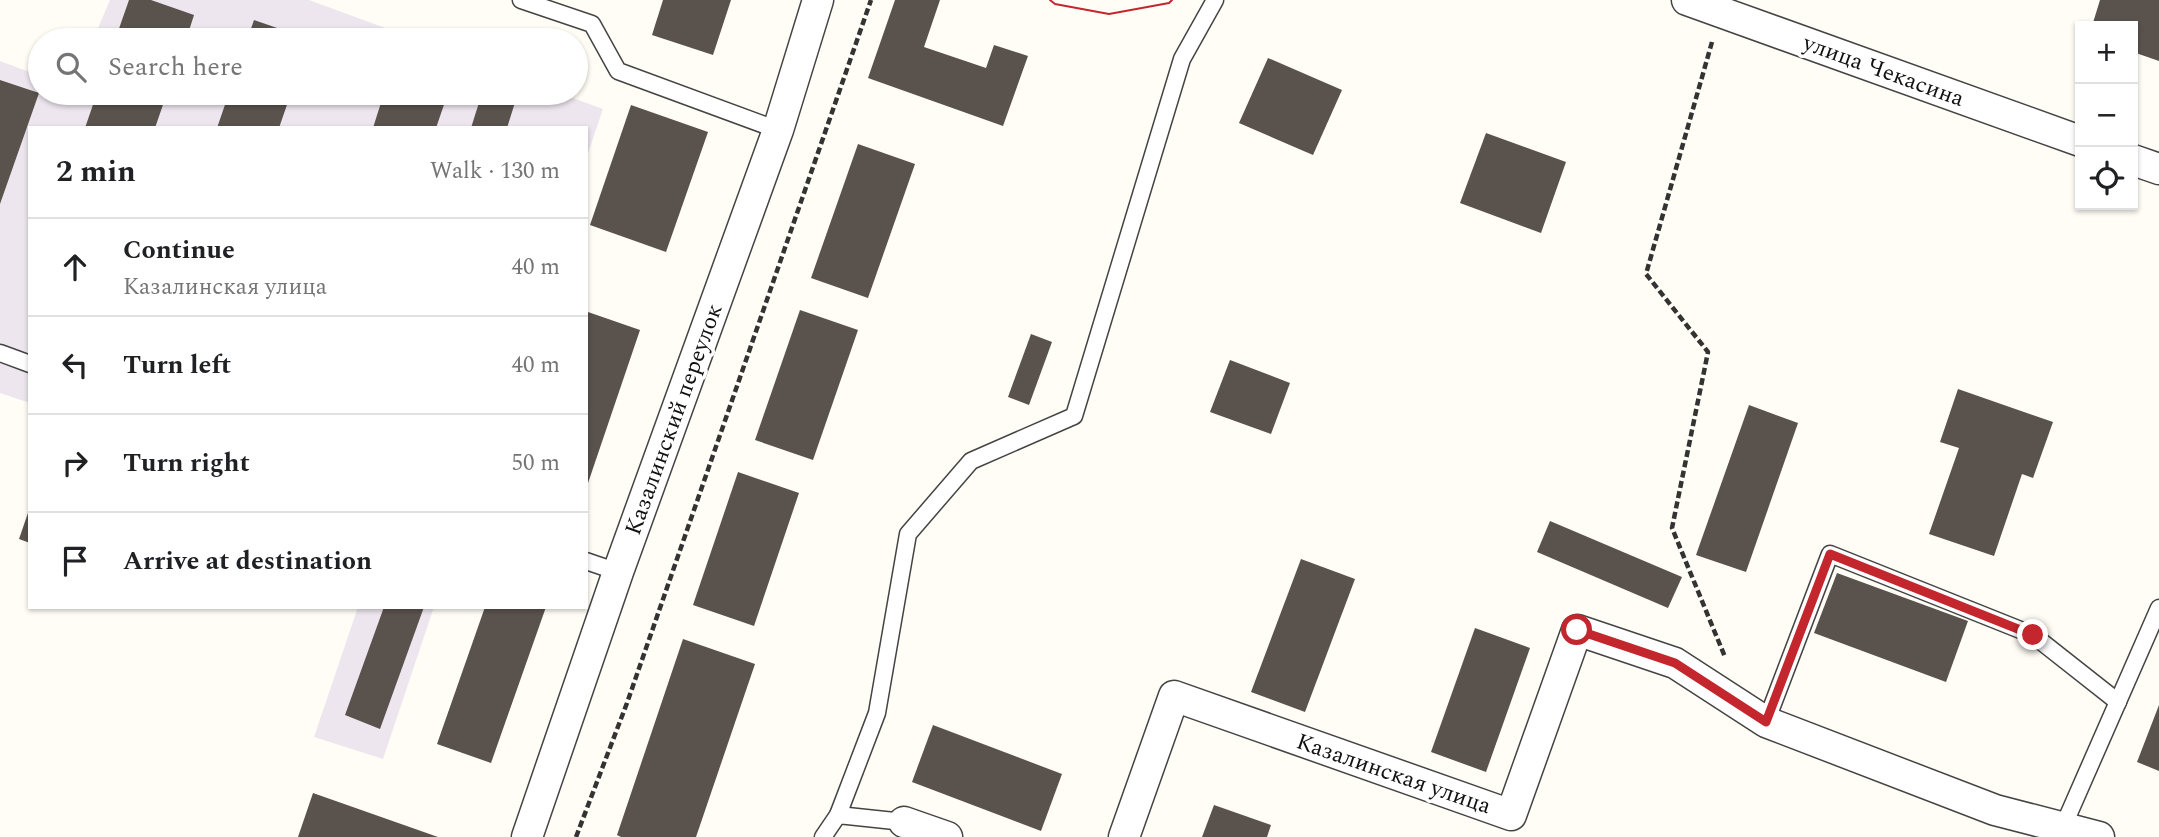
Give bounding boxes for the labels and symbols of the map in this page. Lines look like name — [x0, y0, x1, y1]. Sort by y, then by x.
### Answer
street label: улица Чекасина — [1797, 26, 1969, 117]
street label: Казалинский переулок — [616, 299, 733, 540]
route start — [1561, 614, 1592, 645]
route end — [2017, 619, 2048, 650]
street label: Казалинская улица — [1291, 725, 1496, 824]

